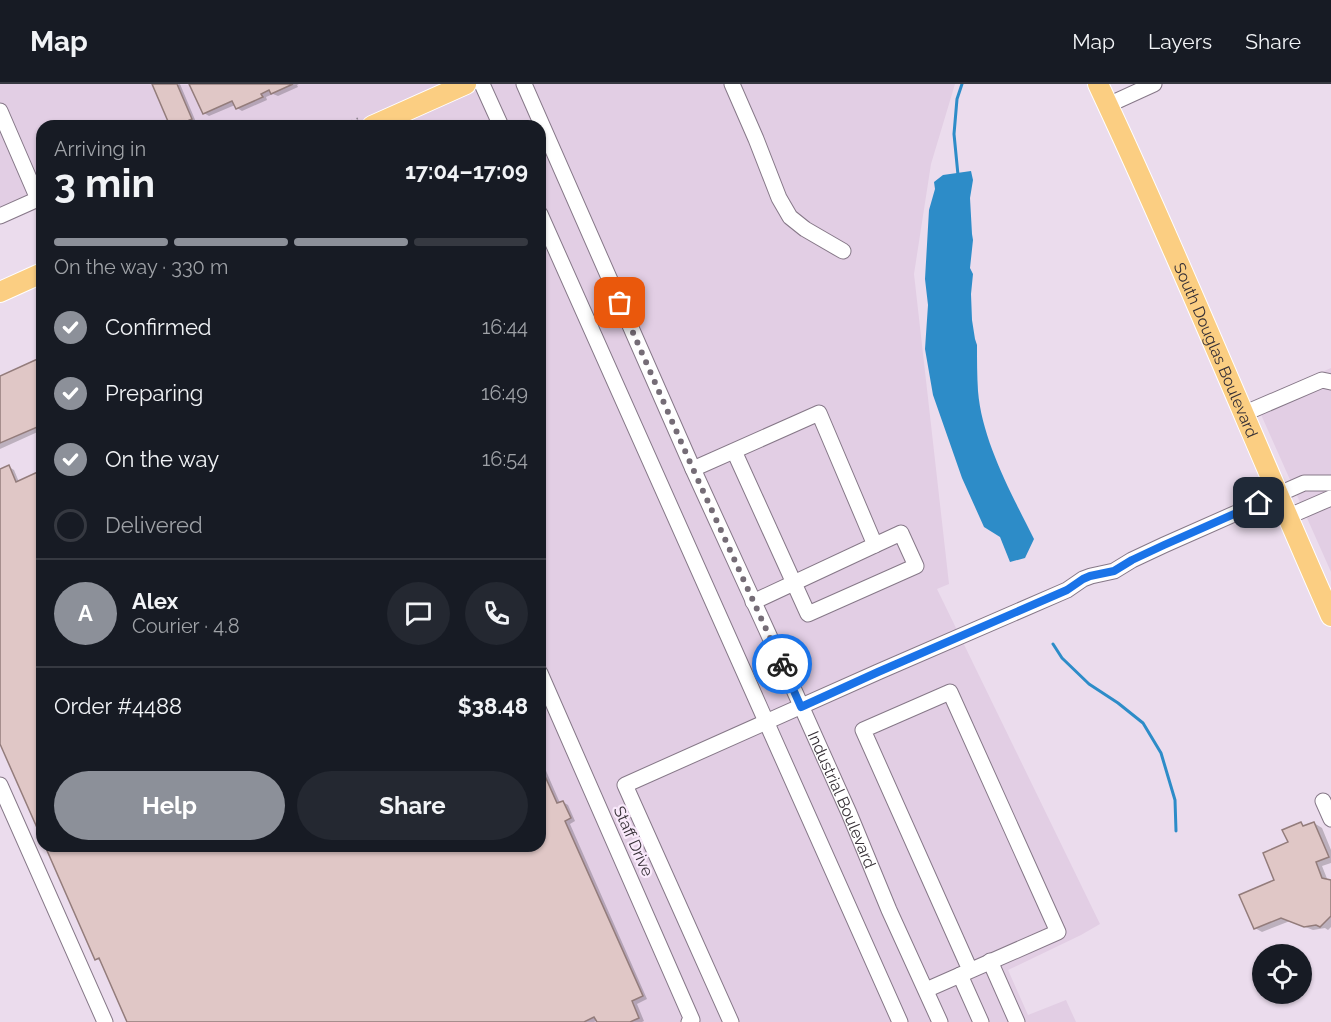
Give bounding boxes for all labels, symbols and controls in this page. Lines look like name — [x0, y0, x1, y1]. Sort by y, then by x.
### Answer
text: Map — [30, 25, 88, 58]
text: Map — [1072, 29, 1115, 54]
text: Layers — [1148, 29, 1212, 54]
text: Share — [1245, 29, 1301, 54]
text: Arriving in — [54, 137, 146, 161]
text: 17:04–17:09 — [405, 158, 528, 184]
text: 3 min — [54, 160, 155, 206]
text: On the way · 330 m — [54, 255, 228, 279]
street label: South Douglas Boulevard — [1170, 260, 1262, 441]
pin — [594, 277, 645, 328]
icon: bag — [603, 286, 636, 319]
icon: check — [54, 311, 87, 344]
text: Confirmed — [105, 314, 212, 340]
text: 16:44 — [482, 315, 528, 339]
icon: check — [54, 377, 87, 410]
text: Preparing — [105, 380, 203, 406]
text: 16:49 — [481, 381, 528, 405]
icon: check — [54, 443, 87, 476]
text: On the way — [105, 446, 219, 472]
text: 16:54 — [482, 447, 528, 471]
pin — [1233, 477, 1284, 528]
icon: home — [1242, 486, 1275, 519]
text: Delivered — [105, 512, 203, 538]
button: chat — [387, 582, 450, 645]
button: phone — [465, 582, 528, 645]
text: Alex — [132, 588, 178, 614]
text: A — [78, 600, 93, 626]
text: Courier · 4.8 — [132, 614, 240, 638]
courier — [752, 634, 812, 694]
icon: bike — [766, 648, 799, 681]
text: Order #4488 — [54, 693, 182, 719]
text: $38.48 — [458, 693, 528, 719]
street label: Industrial Boulevard — [804, 728, 880, 871]
button: Help — [54, 771, 285, 840]
button: Share — [297, 771, 528, 840]
street label: Staff Drive — [610, 803, 657, 879]
map controls — [1252, 944, 1312, 1004]
button: locate — [1252, 944, 1312, 1004]

